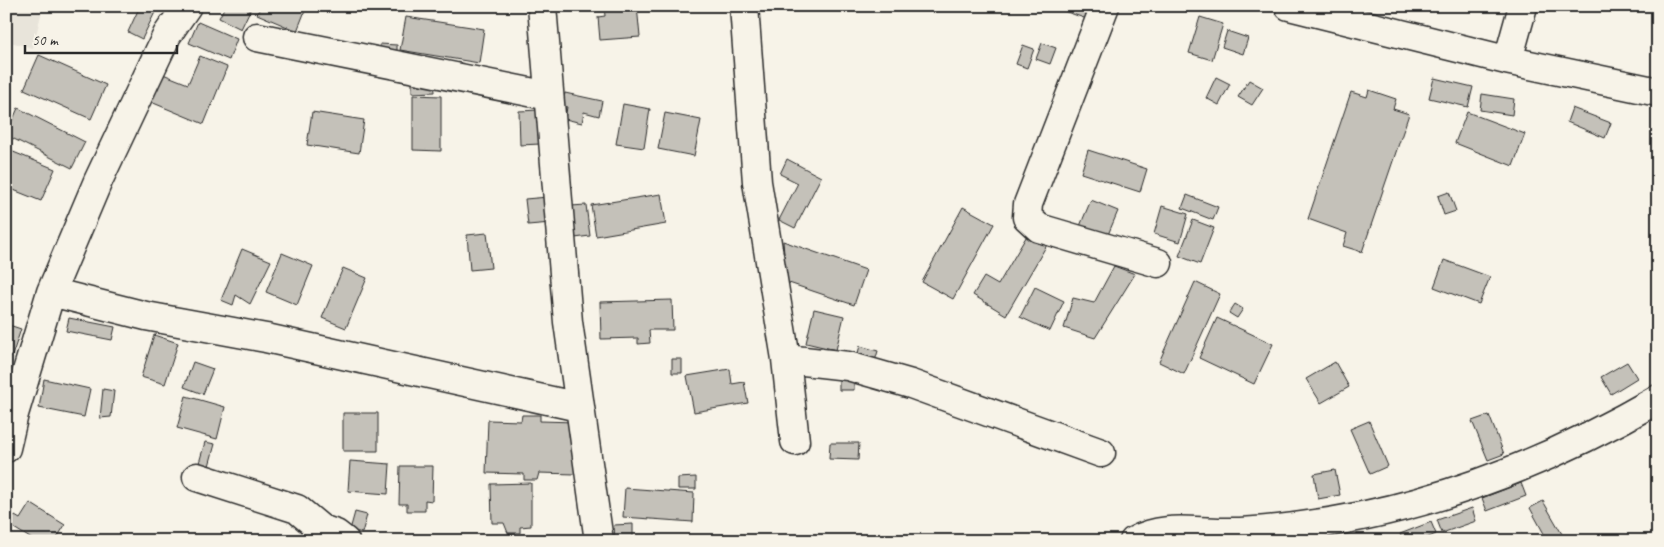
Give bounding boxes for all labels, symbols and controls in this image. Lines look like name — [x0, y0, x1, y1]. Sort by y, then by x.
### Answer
scale bar — [25, 22, 178, 54]
text: 50 m — [32, 31, 59, 50]

